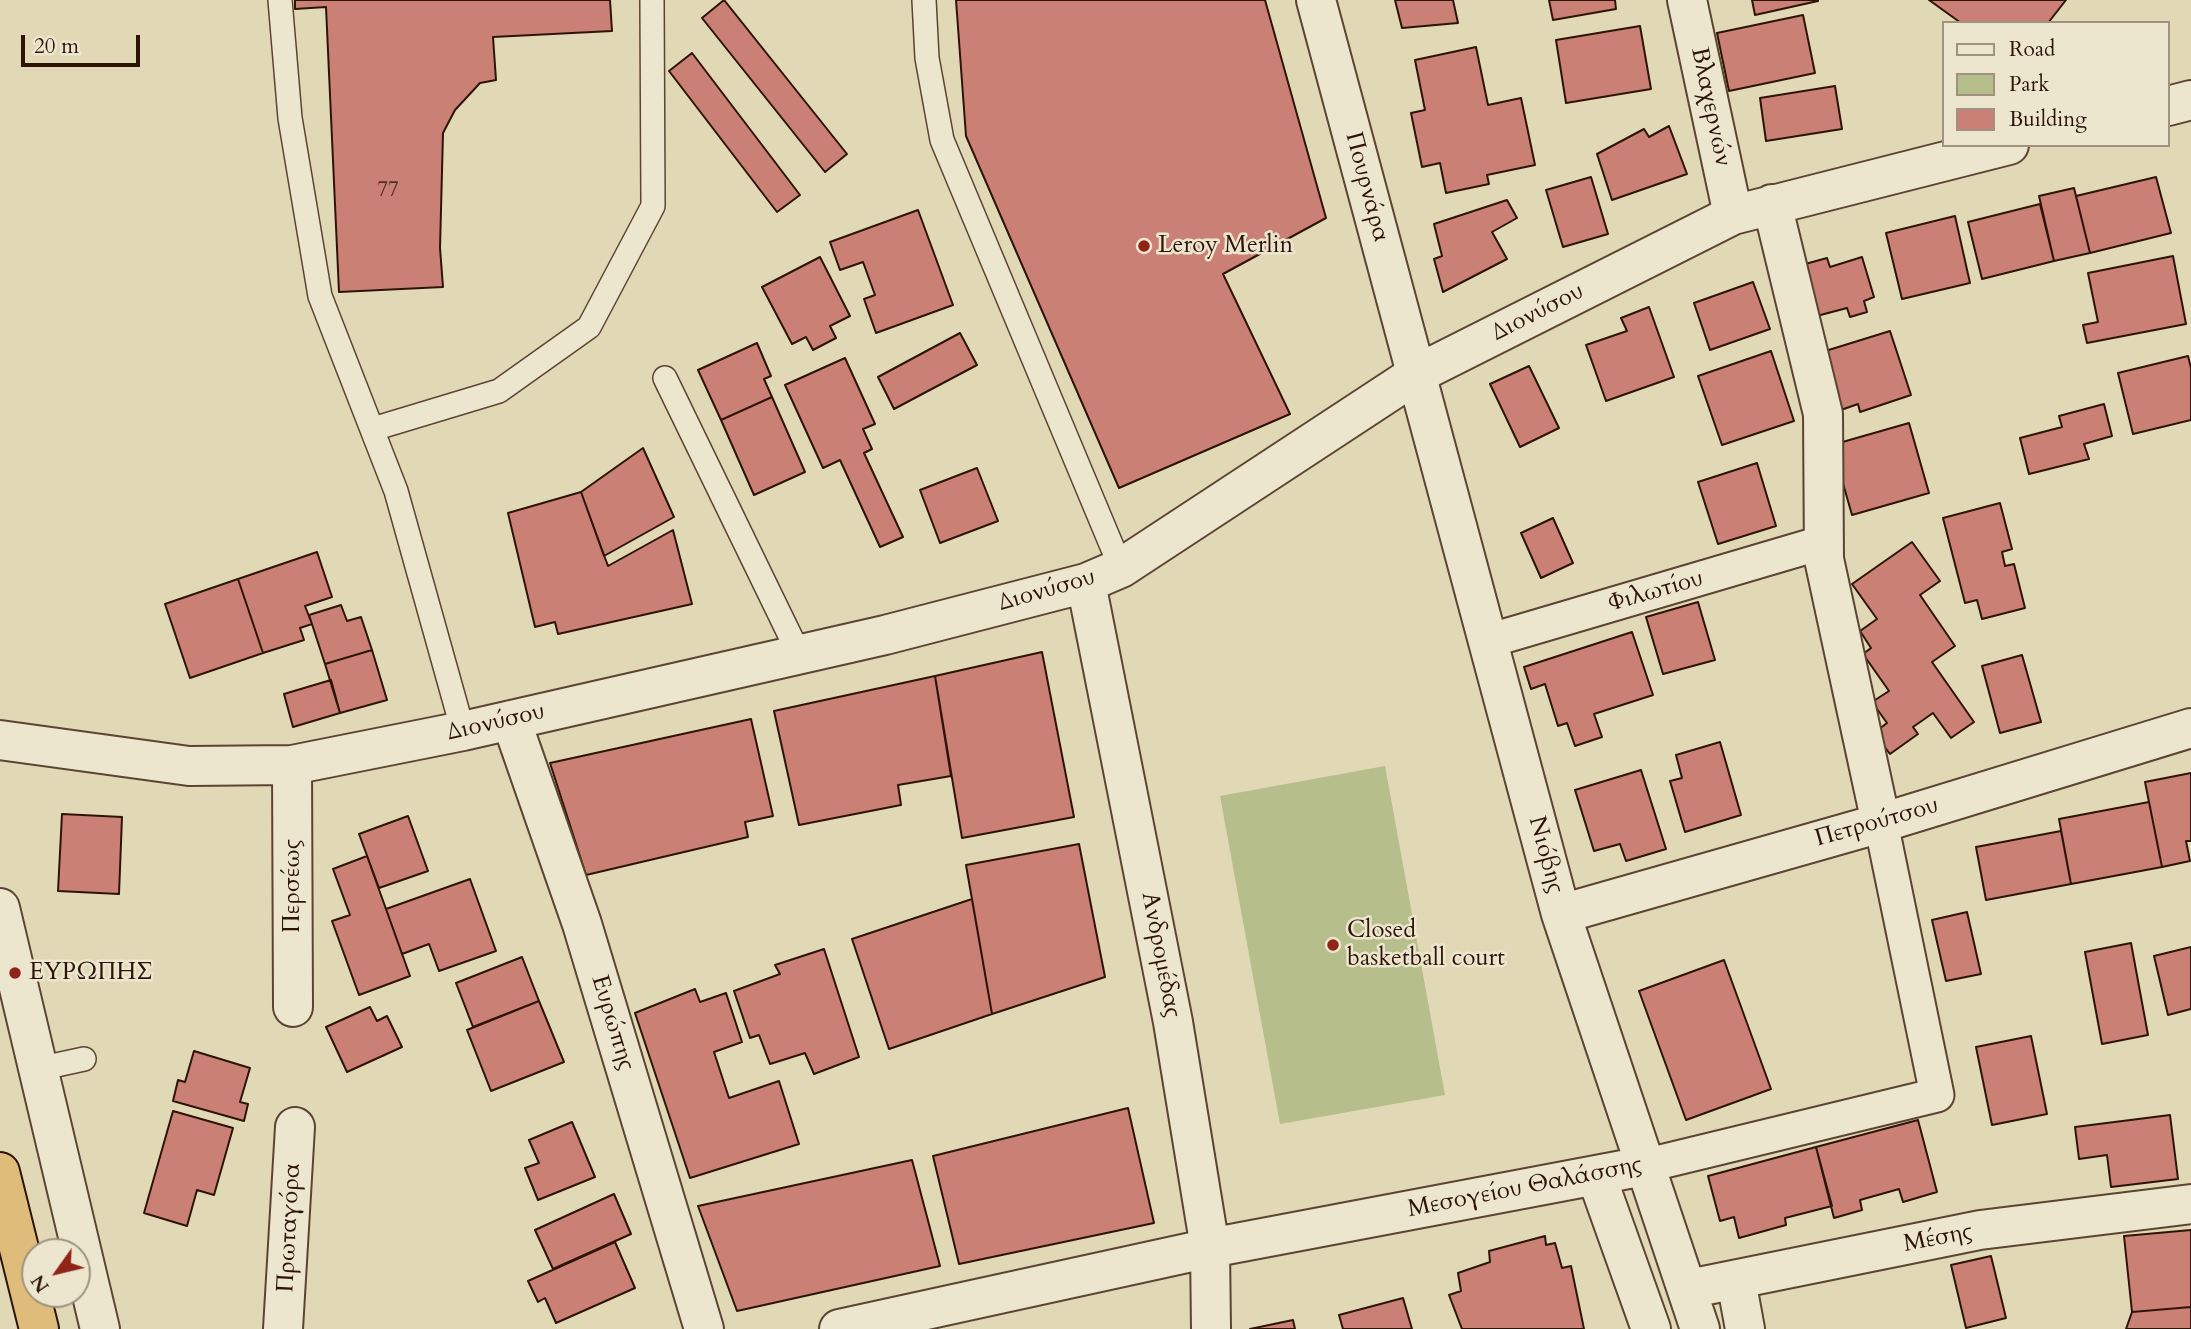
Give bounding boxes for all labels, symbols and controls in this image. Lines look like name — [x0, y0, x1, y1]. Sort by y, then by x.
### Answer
scale bar — [24, 21, 144, 65]
legend — [1942, 21, 2170, 147]
text: 20 m — [34, 32, 79, 61]
text: Road — [2009, 35, 2055, 64]
street label: Βλαχερνών — [1683, 45, 1737, 169]
text: Park — [2009, 70, 2049, 99]
text: Building — [2009, 105, 2087, 134]
street label: Πουρνάρα — [1338, 129, 1394, 245]
house number: 77 — [377, 178, 399, 204]
place label: Leroy Merlin — [1158, 232, 1293, 260]
marker: Leroy Merlin — [1136, 238, 1152, 254]
street label: Διονύσου — [1487, 278, 1589, 348]
street label: Διονύσου — [995, 563, 1099, 619]
street label: Φιλωτίου — [1605, 565, 1707, 619]
street label: Διονύσου — [444, 698, 548, 748]
street label: Πετρούτσου — [1812, 792, 1942, 854]
street label: Νιόβης — [1521, 813, 1569, 897]
street label: Περσέως — [279, 839, 307, 933]
street label: Ανδρομέδας — [1134, 890, 1186, 1020]
place label: Closed basketball court — [1347, 917, 1505, 973]
marker: Closed basketball court — [1325, 937, 1341, 953]
place label: ΕΥΡΩΠΗΣ — [29, 959, 153, 987]
marker: ΕΥΡΩΠΗΣ — [7, 965, 23, 981]
street label: Ευρώπης — [584, 972, 640, 1074]
street label: Μεσογείου Θαλάσσης — [1405, 1151, 1645, 1225]
street label: Πρωταγόρα — [272, 1163, 308, 1293]
street label: Μέσης — [1901, 1218, 1975, 1260]
north arrow — [21, 1238, 91, 1308]
text: N — [25, 1270, 56, 1298]

